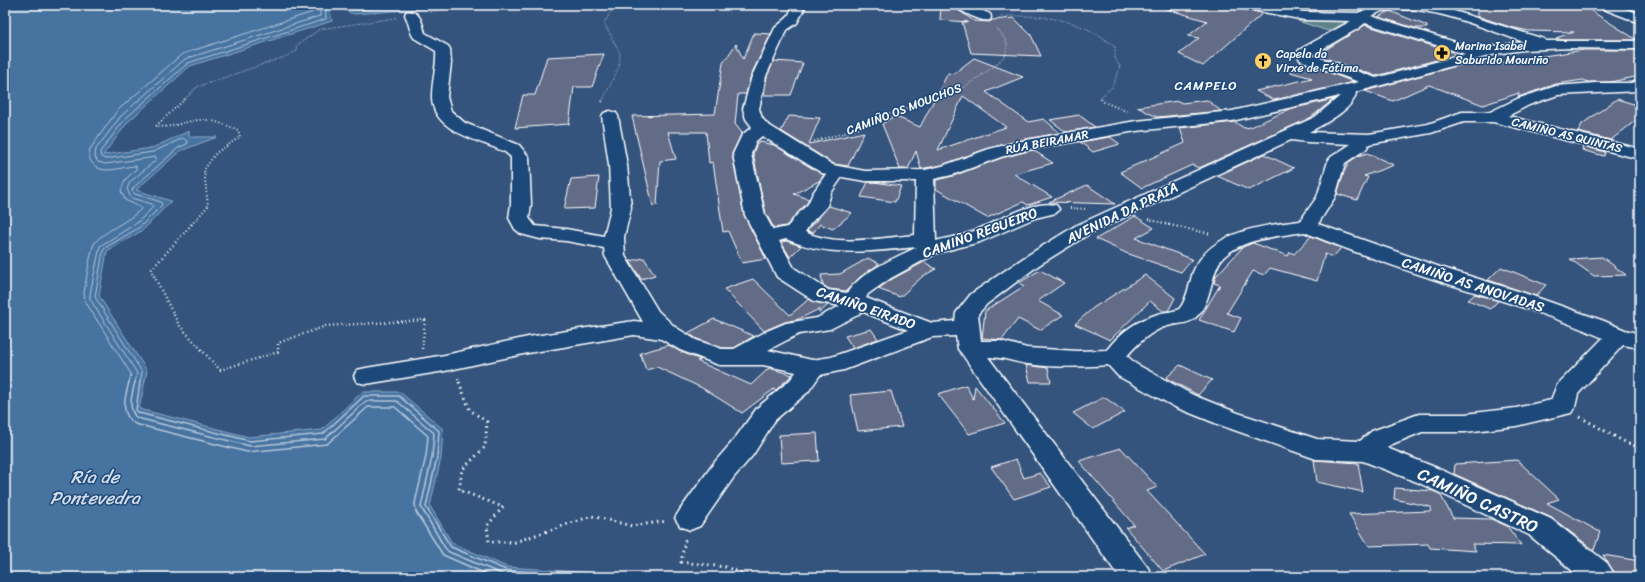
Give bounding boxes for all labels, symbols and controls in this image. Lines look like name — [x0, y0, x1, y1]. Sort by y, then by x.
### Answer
place label: Marina Isabel Saburido Mouriño — [1455, 35, 1548, 71]
place label: Capela da Virxe de Fátima — [1276, 43, 1359, 79]
pharmacy icon: Marina Isabel Saburido Mouriño — [1432, 43, 1452, 63]
church icon: Capela da Virxe de Fátima — [1253, 51, 1273, 71]
district label: CAMPELO — [1174, 74, 1238, 97]
street label: CAMIÑO OS MOUCHOS — [843, 77, 965, 141]
street label: CAMIÑO AS QUINTAS — [1509, 111, 1625, 160]
street label: RÚA BEIRAMAR — [1004, 123, 1090, 161]
street label: AVENIDA DA PRAIA — [1061, 175, 1182, 251]
street label: CAMIÑO REGUEIRO — [919, 200, 1041, 266]
street label: CAMIÑO AS ANOVADAS — [1398, 250, 1548, 320]
street label: CAMIÑO EIRADO — [813, 279, 919, 337]
street label: CAMIÑO CASTRO — [1412, 459, 1544, 541]
water label: Ría de Pontevedra — [50, 461, 142, 514]

